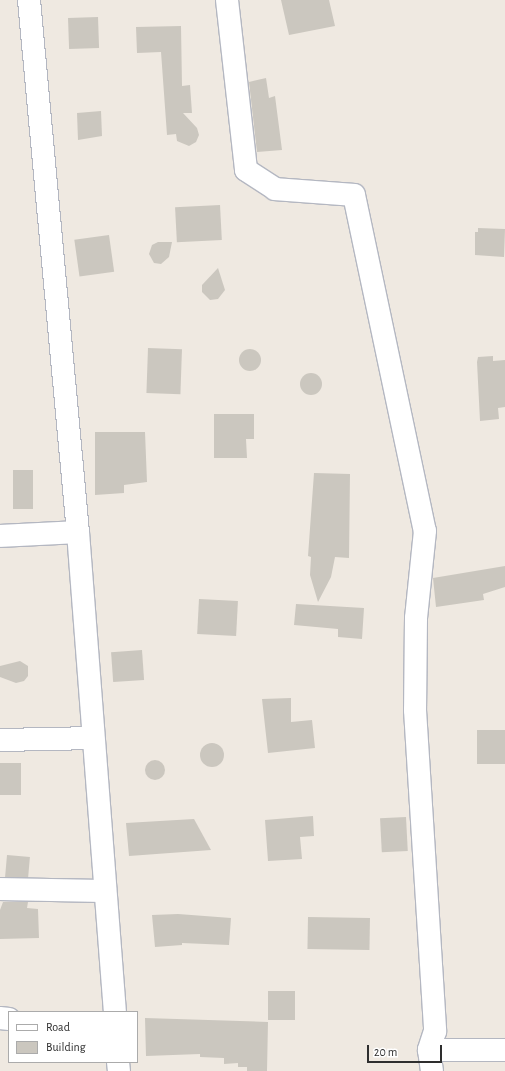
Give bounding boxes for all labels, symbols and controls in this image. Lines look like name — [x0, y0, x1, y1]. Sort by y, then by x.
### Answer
legend — [8, 1011, 138, 1063]
text: Road — [46, 1021, 70, 1033]
scale bar — [369, 1037, 444, 1063]
text: Building — [46, 1041, 86, 1053]
text: 20 m — [374, 1046, 397, 1058]

